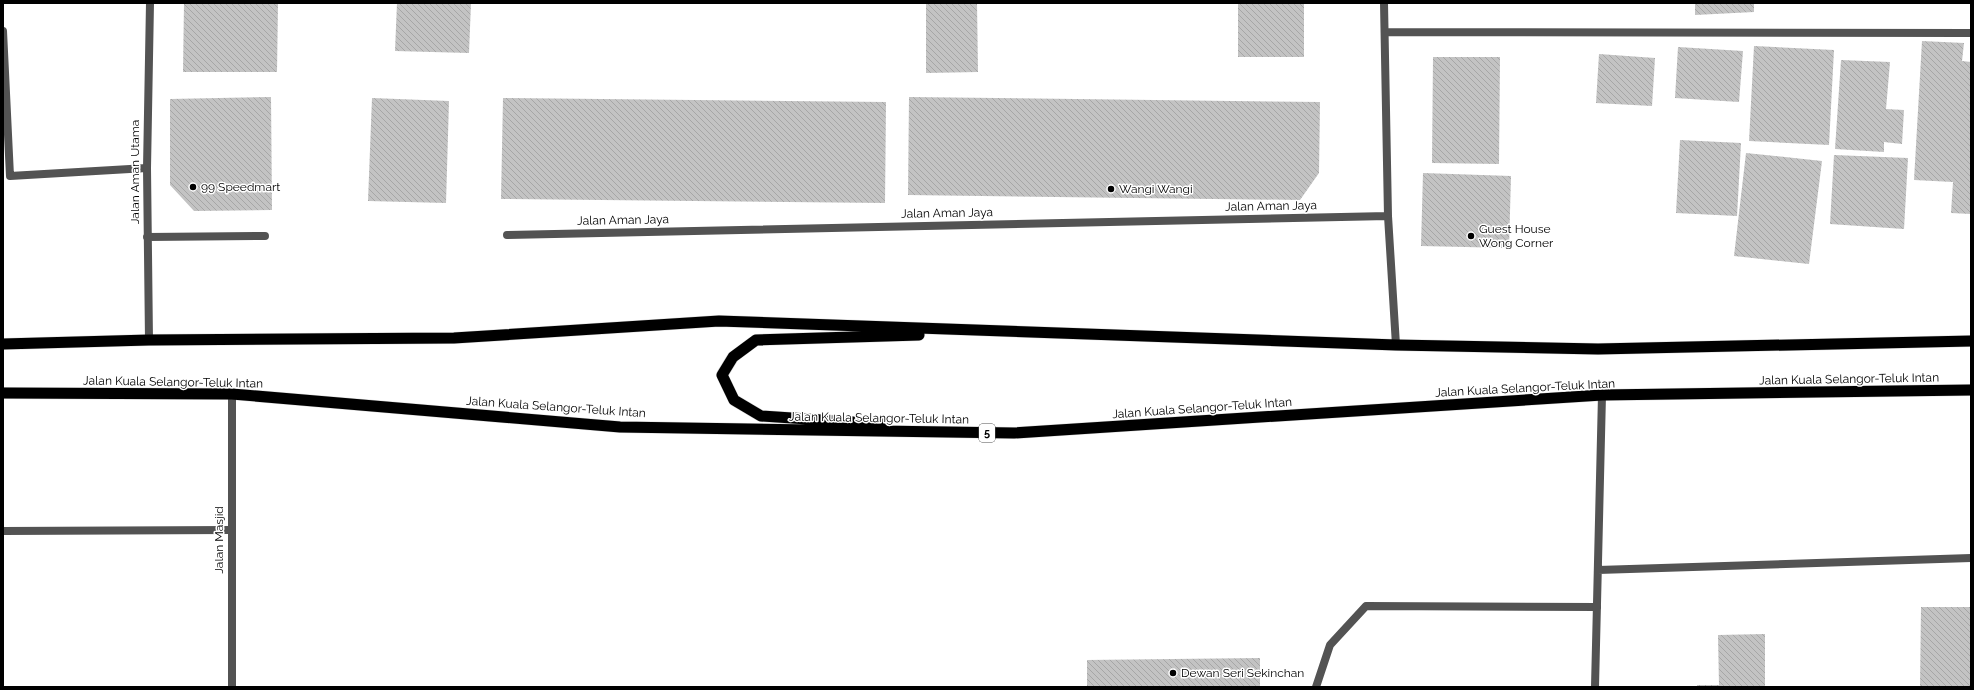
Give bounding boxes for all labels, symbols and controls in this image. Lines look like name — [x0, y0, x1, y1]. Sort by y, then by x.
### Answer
street label: Jalan Aman Utama — [128, 120, 142, 224]
place label: 99 Speedmart — [201, 180, 280, 194]
marker: 99 Speedmart — [188, 182, 198, 192]
place label: Wangi Wangi — [1119, 182, 1193, 196]
marker: Wangi Wangi — [1106, 184, 1116, 194]
street label: Jalan Aman Jaya — [1225, 198, 1317, 214]
street label: Jalan Aman Jaya — [901, 205, 993, 221]
street label: Jalan Aman Jaya — [577, 212, 669, 228]
place label: Guest House Wong Corner — [1479, 222, 1554, 250]
marker: Guest House Wong Corner — [1466, 231, 1476, 241]
street label: Jalan Kuala Selangor-Teluk Intan — [1759, 370, 1939, 388]
street label: Jalan Kuala Selangor-Teluk Intan — [83, 373, 263, 391]
street label: Jalan Kuala Selangor-Teluk Intan — [1435, 376, 1615, 400]
street label: Jalan Kuala Selangor-Teluk Intan — [466, 394, 646, 420]
street label: Jalan Kuala Selangor-Teluk Intan — [1112, 395, 1292, 421]
street label: Jalan Kuala Selangor-Teluk Intan — [789, 409, 969, 427]
road number: 5 — [979, 424, 995, 442]
street label: Jalan Masjid — [212, 506, 226, 574]
place label: Dewan Seri Sekinchan — [1181, 666, 1304, 680]
marker: Dewan Seri Sekinchan — [1168, 668, 1178, 678]

